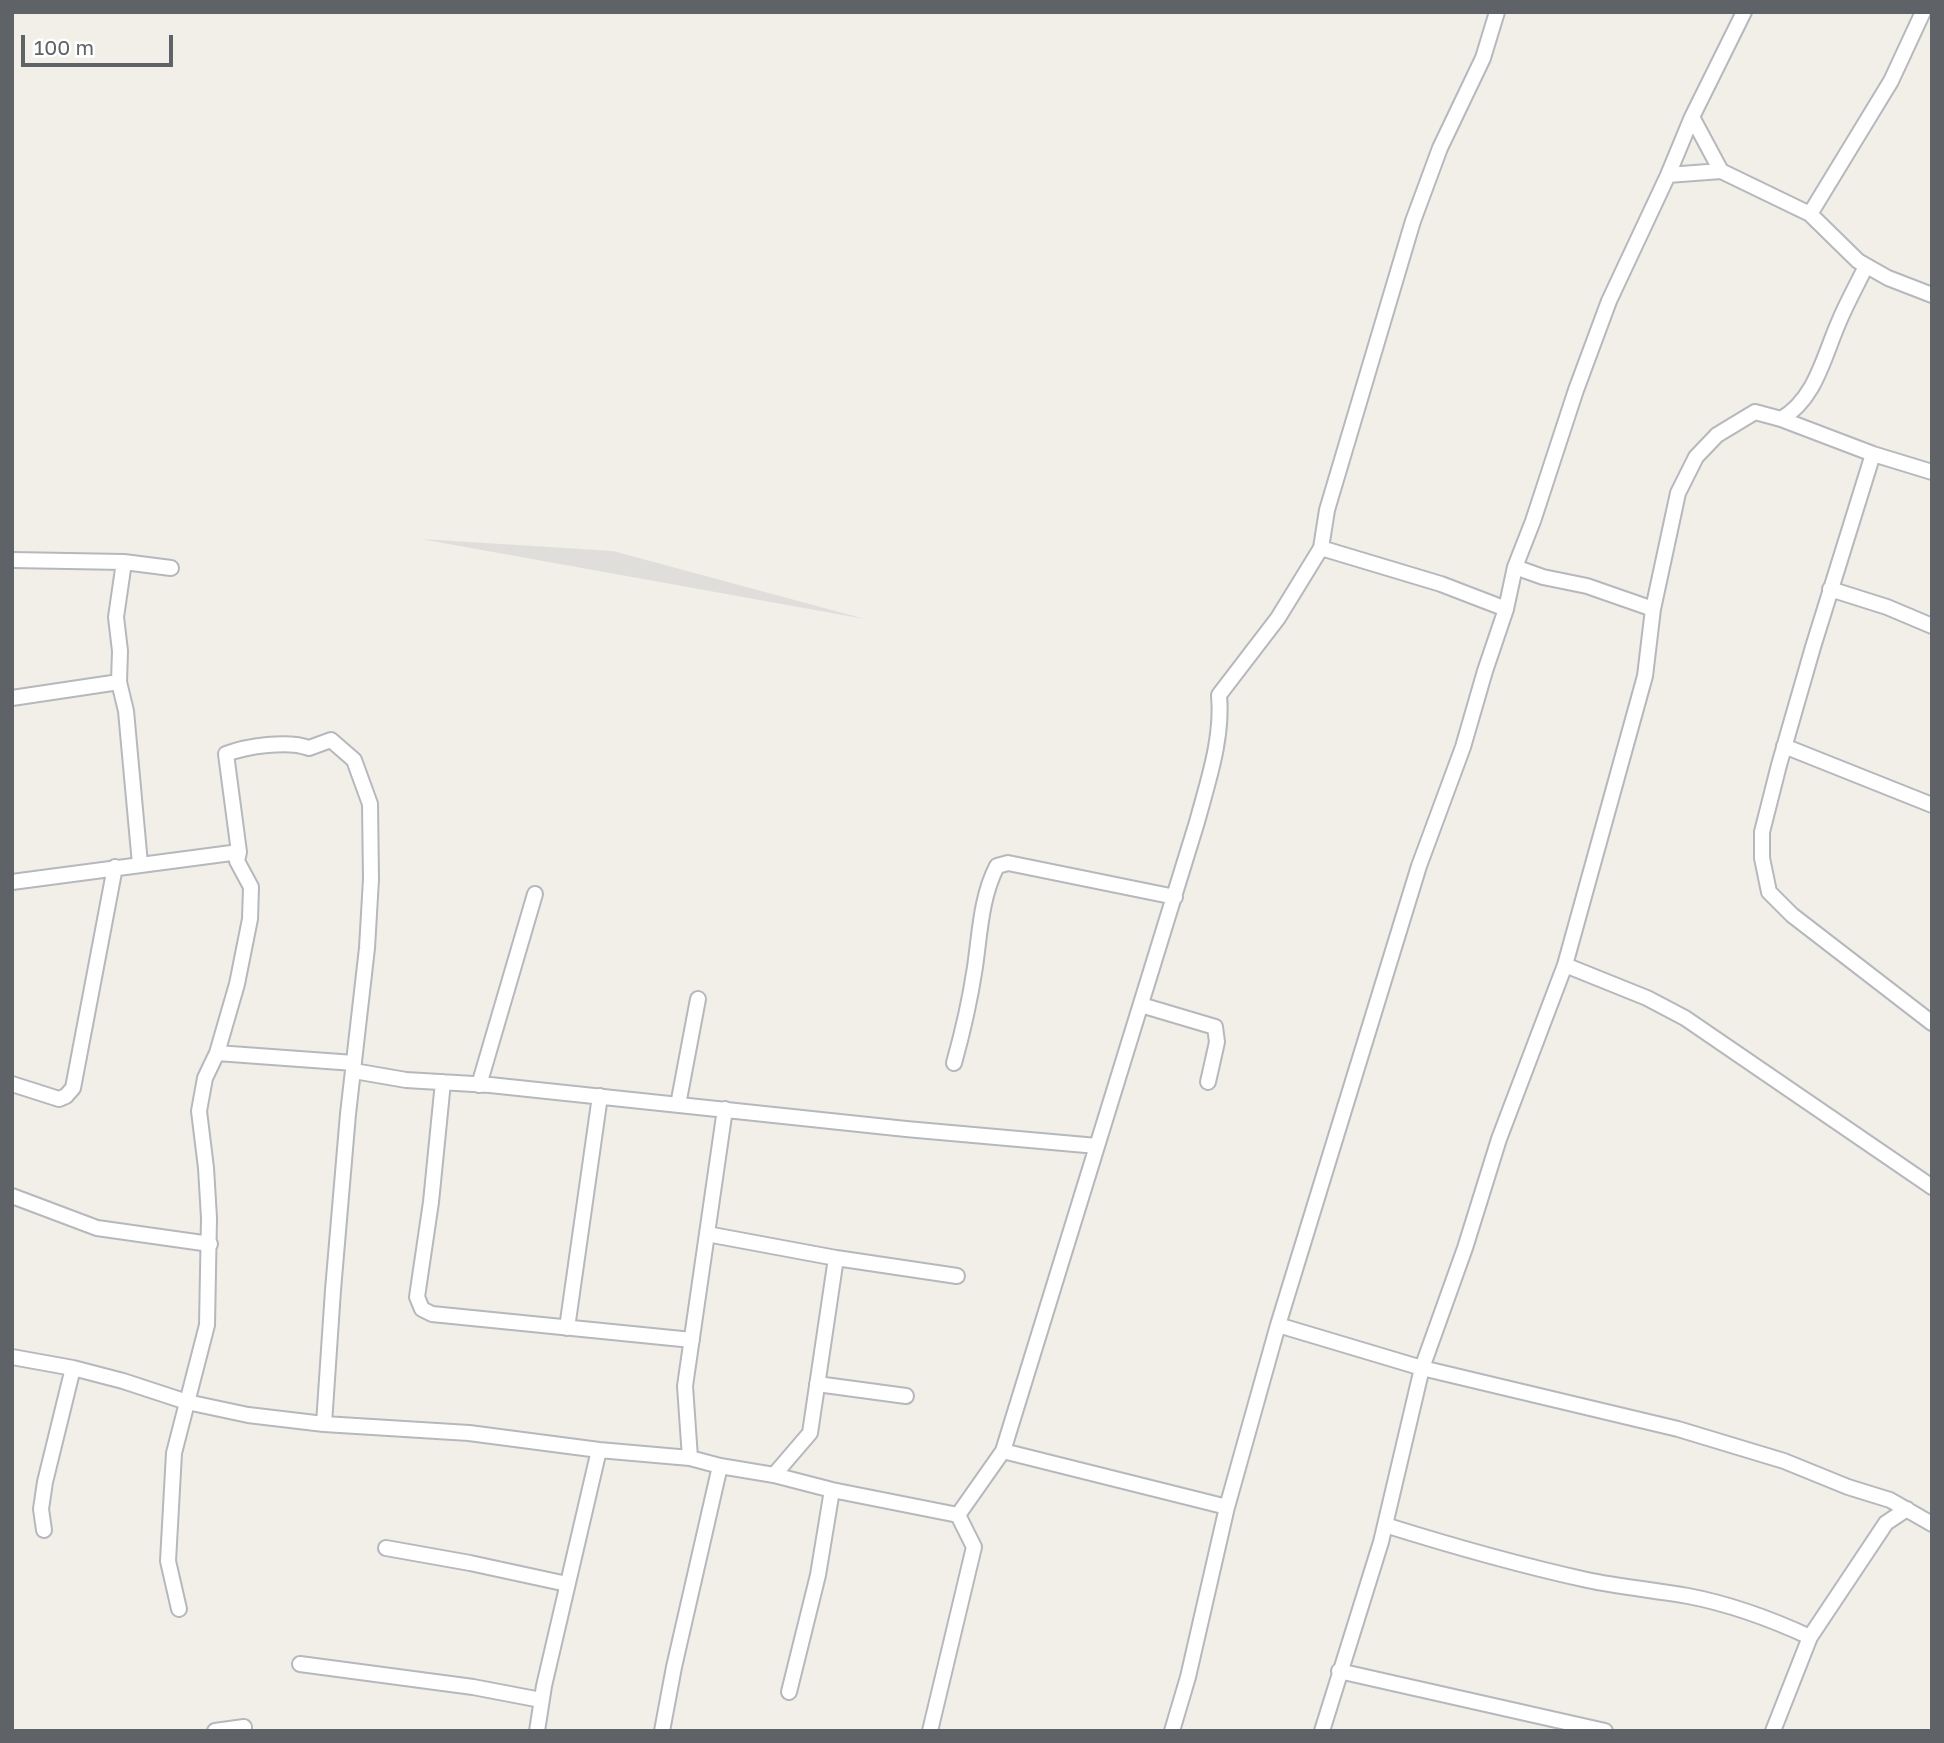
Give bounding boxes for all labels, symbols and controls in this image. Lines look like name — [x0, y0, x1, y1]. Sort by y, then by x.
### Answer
scale bar — [24, 21, 177, 65]
text: 100 m — [34, 34, 94, 60]

